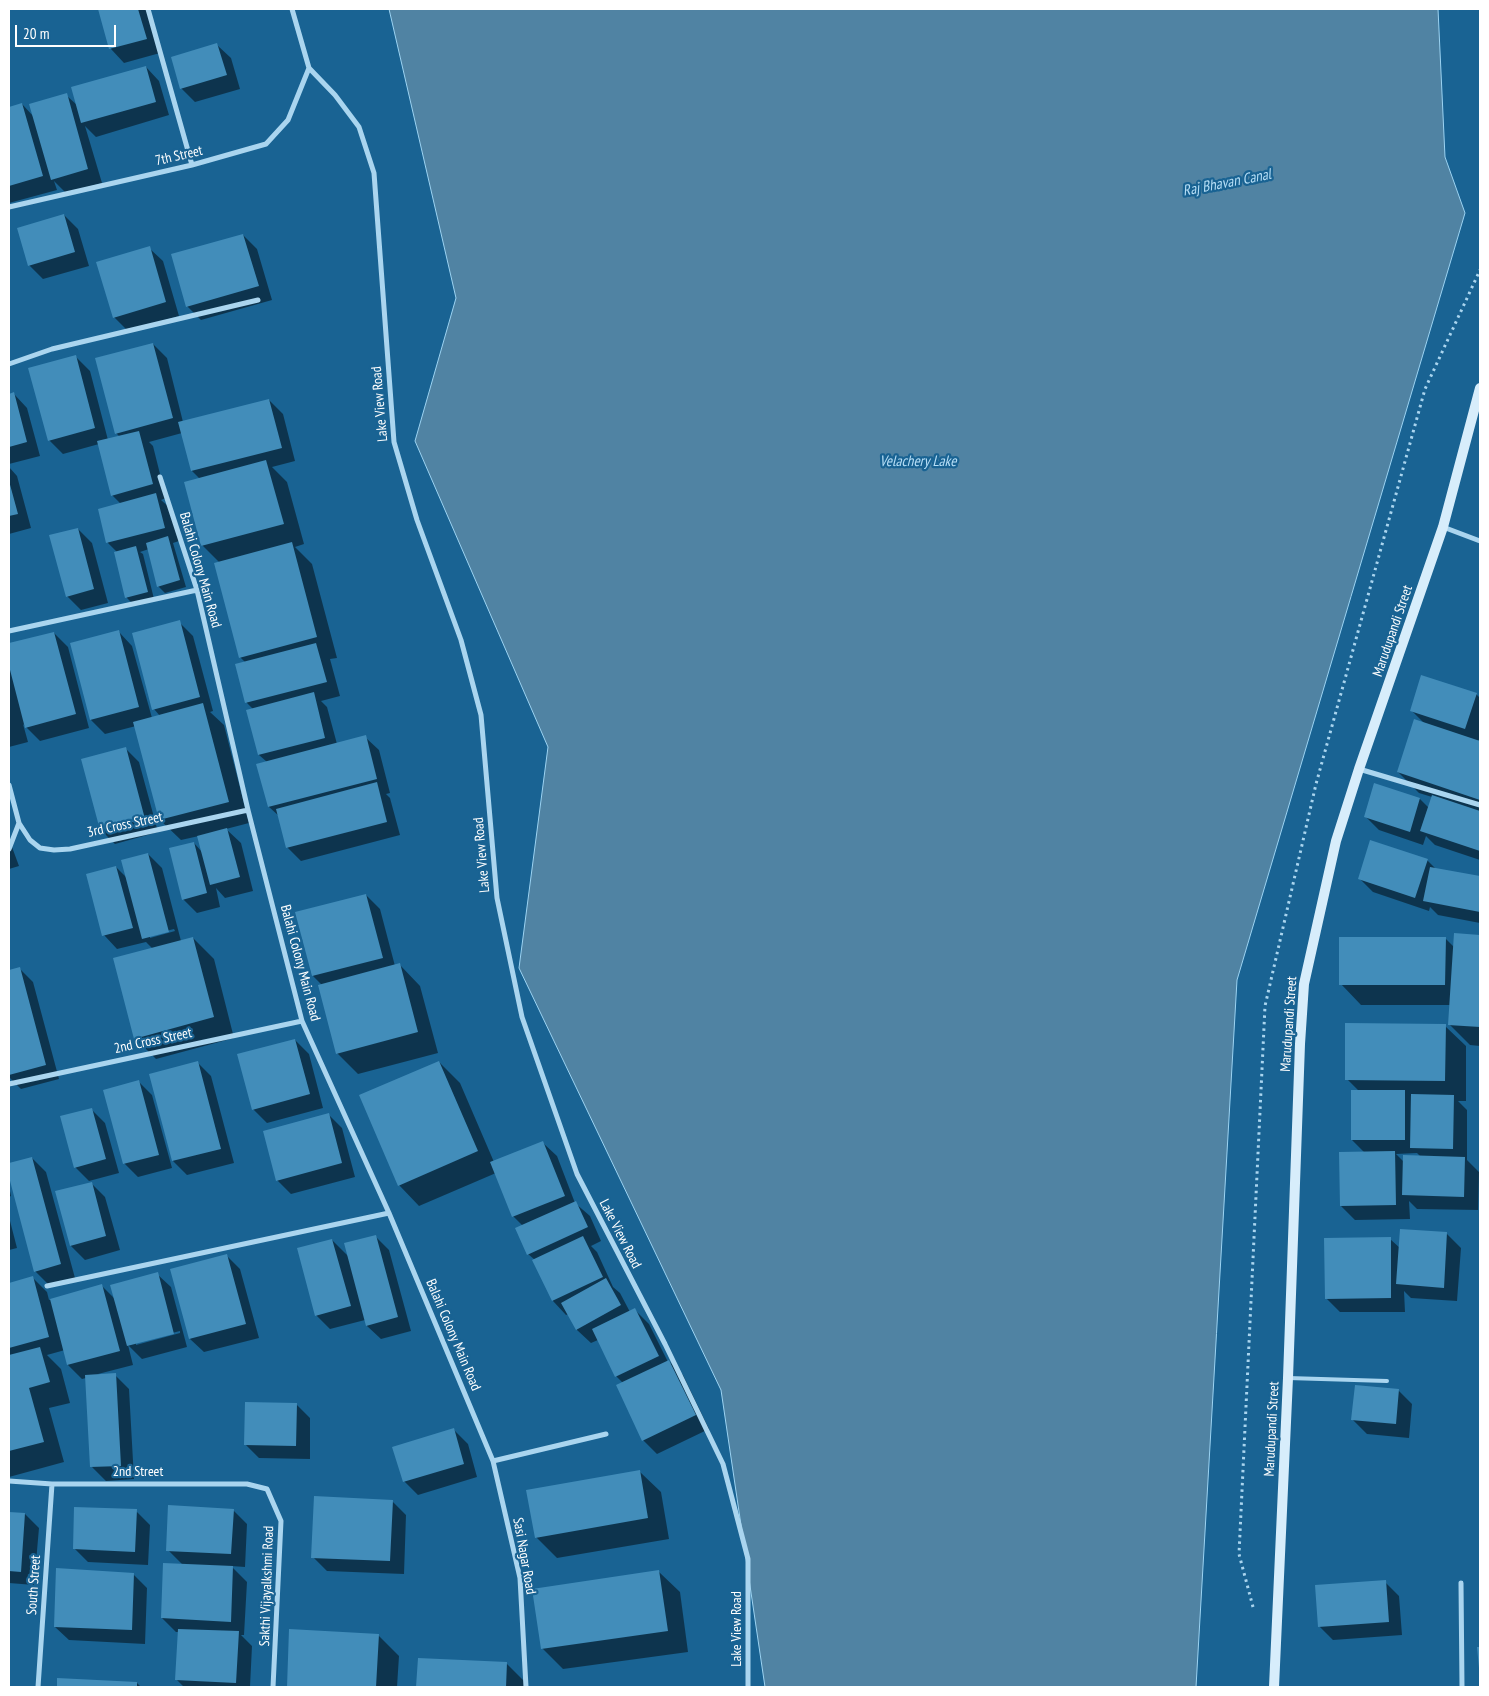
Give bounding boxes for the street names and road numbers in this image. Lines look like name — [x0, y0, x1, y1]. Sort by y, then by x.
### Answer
street label: 7th Street — [154, 142, 204, 170]
street label: Lake View Road — [368, 366, 392, 442]
street label: Balahi Colony Main Road — [175, 510, 225, 630]
street label: Marudupandi Street — [1370, 583, 1416, 679]
street label: 3rd Cross Street — [86, 809, 164, 841]
street label: Lake View Road — [470, 817, 494, 893]
street label: Balahi Colony Main Road — [276, 903, 324, 1023]
street label: Marudupandi Street — [1277, 976, 1301, 1072]
street label: 2nd Cross Street — [113, 1025, 193, 1057]
street label: Lake View Road — [595, 1197, 645, 1271]
street label: Balahi Colony Main Road — [422, 1277, 484, 1393]
street label: Marudupandi Street — [1261, 1381, 1283, 1477]
street label: 2nd Street — [113, 1464, 163, 1480]
street label: Sasi Nagar Road — [509, 1516, 539, 1596]
street label: Sakthi Vijayalkshmi Road — [257, 1525, 277, 1647]
street label: South Street — [24, 1554, 44, 1616]
street label: Lake View Road — [729, 1591, 745, 1667]

